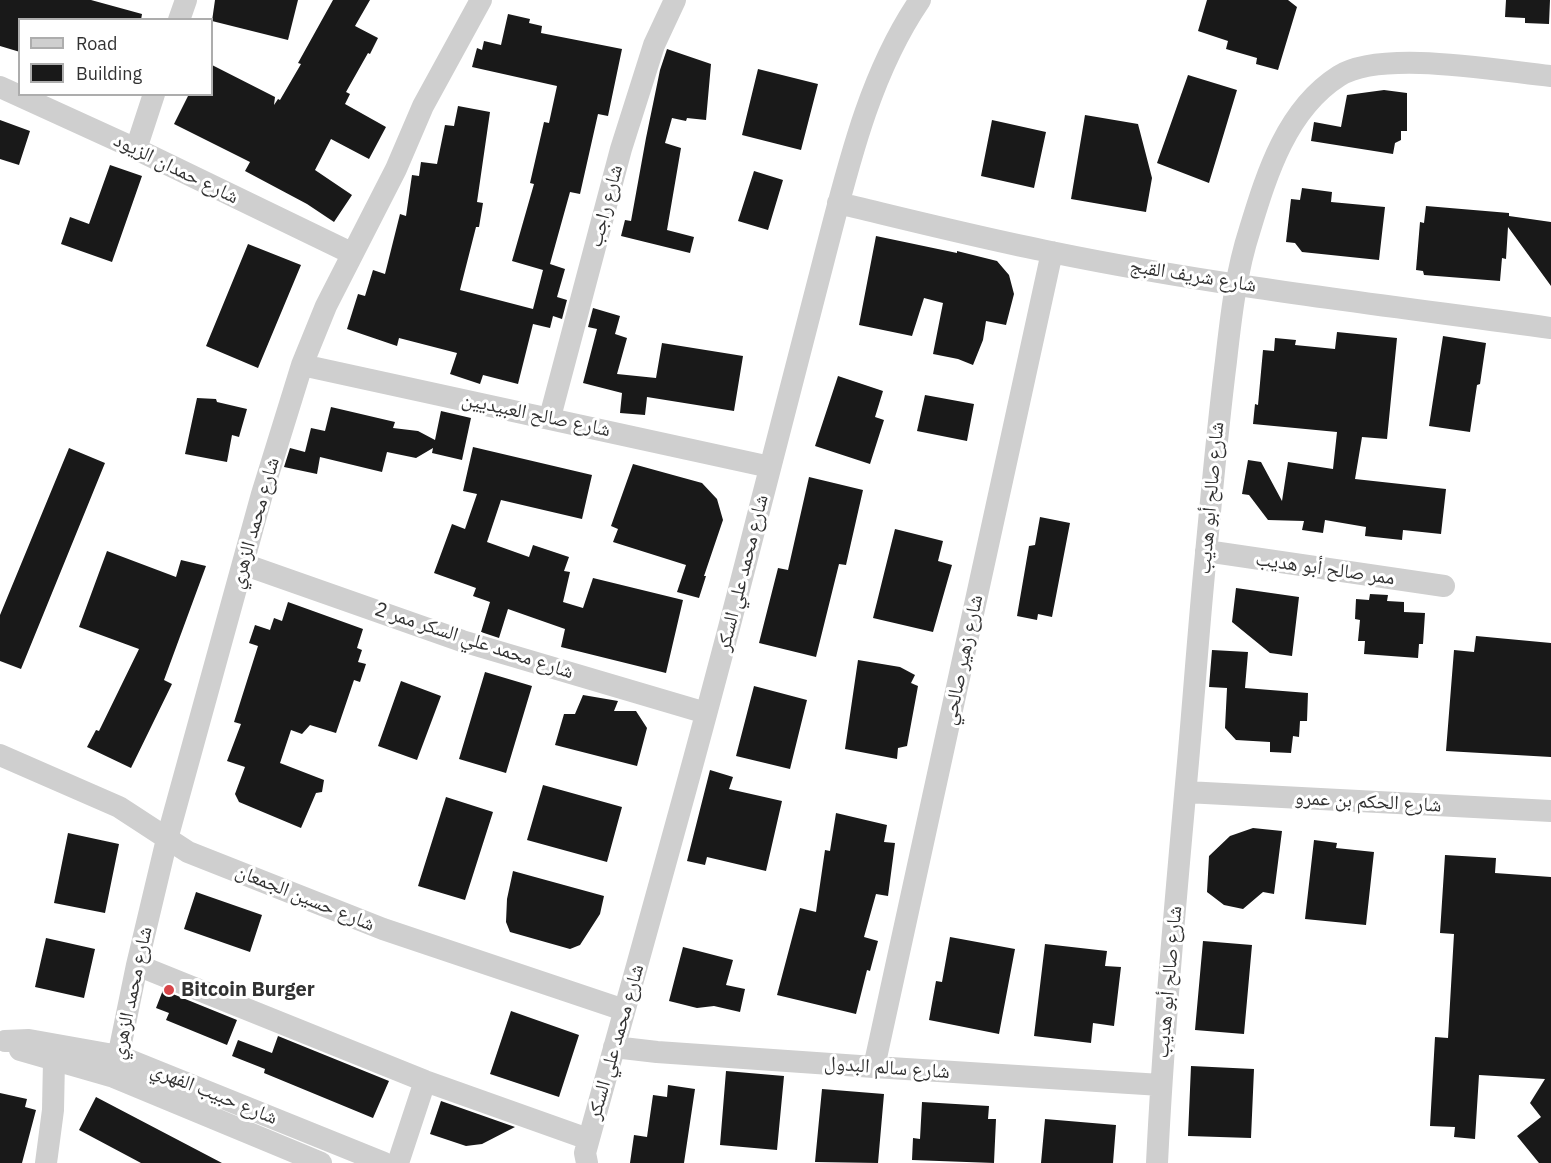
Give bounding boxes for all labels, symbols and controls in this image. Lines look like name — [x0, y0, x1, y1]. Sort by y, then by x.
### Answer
legend — [18, 18, 213, 96]
text: Road — [76, 32, 117, 55]
text: Building — [76, 62, 142, 85]
street label: شارع حمدان الزيود — [110, 128, 242, 210]
street label: شارع راجب — [584, 162, 628, 250]
street label: شارع شريف القبج — [1128, 254, 1258, 298]
street label: شارع صالح العبيديين — [459, 388, 613, 442]
street label: شارع صالح أبو هديب — [1192, 421, 1230, 575]
street label: شارع محمد الزهري — [225, 455, 285, 591]
street label: شارع محمد علي السكر — [712, 492, 774, 654]
street label: ممر صالح أبو هديب — [1254, 547, 1396, 591]
street label: شارع زهير صالحي — [937, 593, 989, 727]
street label: شارع محمد علي السكر ممر 2 — [372, 598, 576, 684]
street label: شارع الحكم بن عمرو — [1294, 786, 1442, 818]
street label: شارع حسين الجمعان — [232, 859, 378, 937]
street label: شارع صالح أبو هديب — [1150, 905, 1188, 1059]
street label: شارع محمد الزهري — [106, 924, 158, 1062]
street label: شارع محمد علي السكر — [582, 961, 650, 1123]
place label: Bitcoin Burger — [181, 978, 315, 1002]
marker: Bitcoin Burger — [162, 983, 176, 997]
street label: شارع سالم البدول — [823, 1052, 951, 1084]
street label: شارع حبيب الفهري — [147, 1058, 281, 1130]

